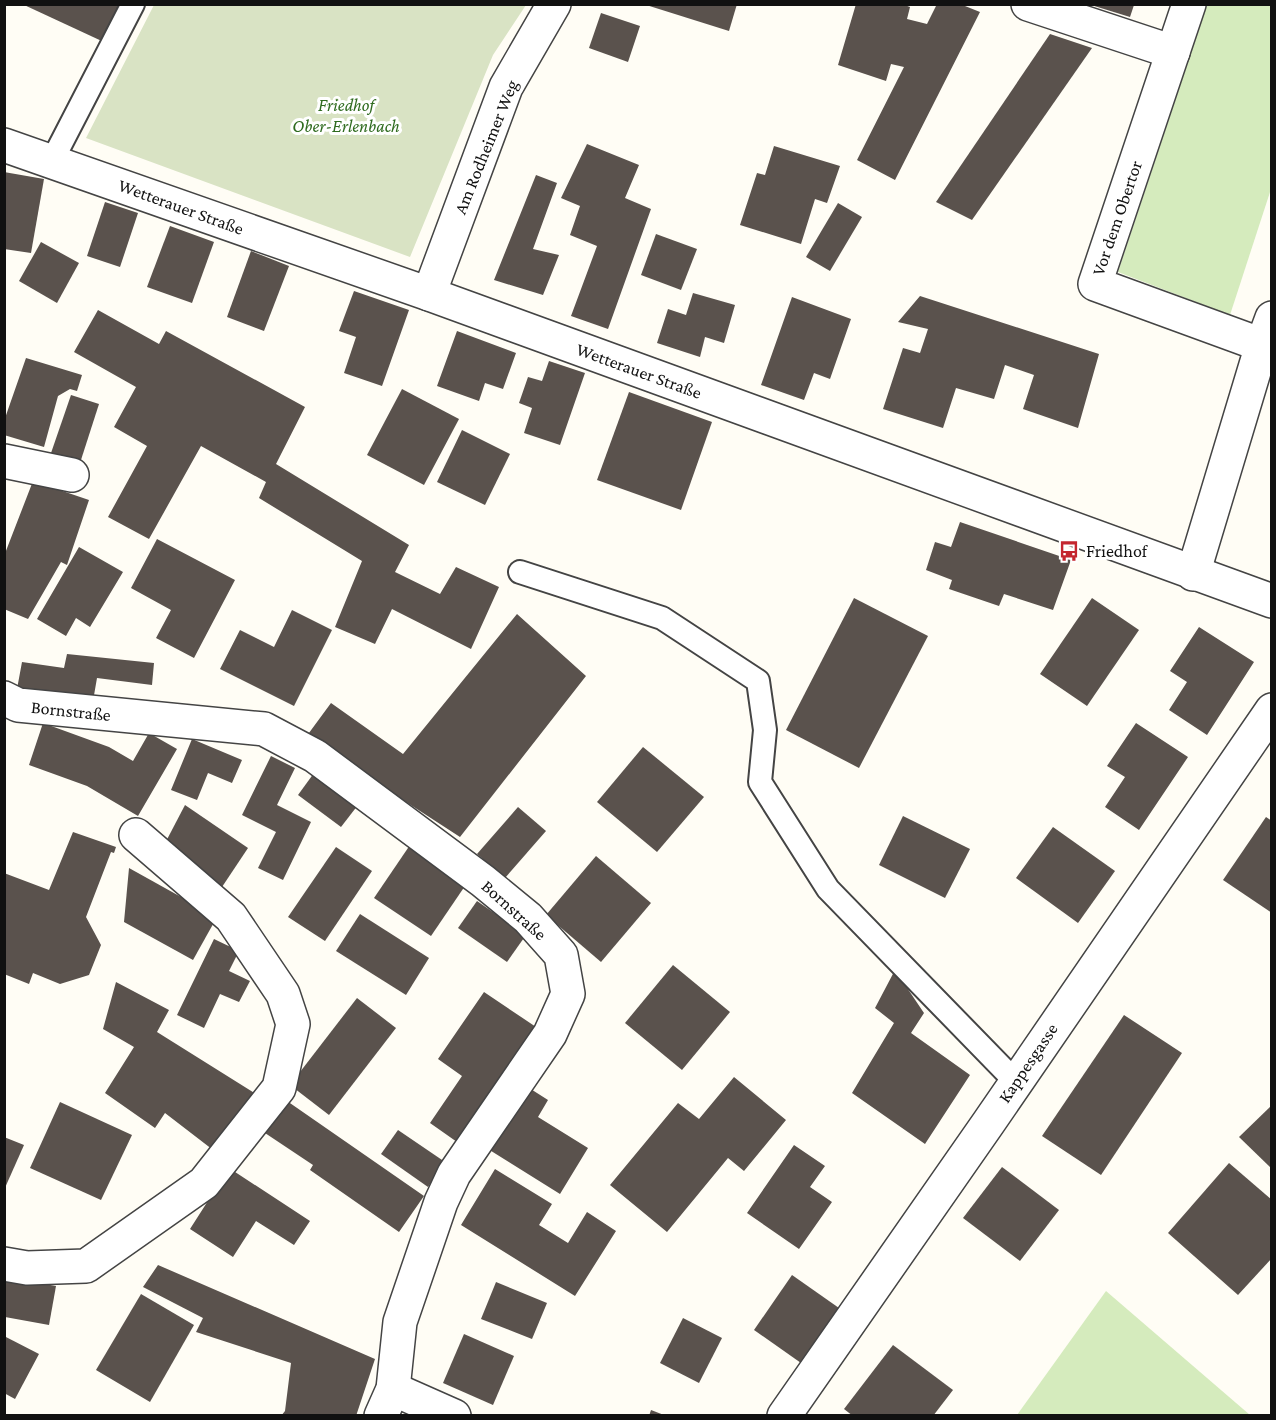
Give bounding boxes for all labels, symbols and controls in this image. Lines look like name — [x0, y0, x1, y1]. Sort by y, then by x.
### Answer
street label: Am Rodheimer Weg — [450, 77, 522, 217]
park label: Friedhof Ober-Erlenbach — [292, 95, 400, 136]
street label: Vor dem Obertor — [1088, 157, 1146, 278]
street label: Wetterauer Straße — [116, 175, 246, 239]
street label: Wetterauer Straße — [574, 339, 704, 403]
bus stop icon: Friedhof — [1057, 539, 1081, 563]
place label: Friedhof — [1086, 541, 1149, 561]
street label: Bornstraße — [30, 697, 112, 725]
street label: Bornstraße — [478, 876, 551, 944]
street label: Kappesgasse — [994, 1019, 1062, 1106]

